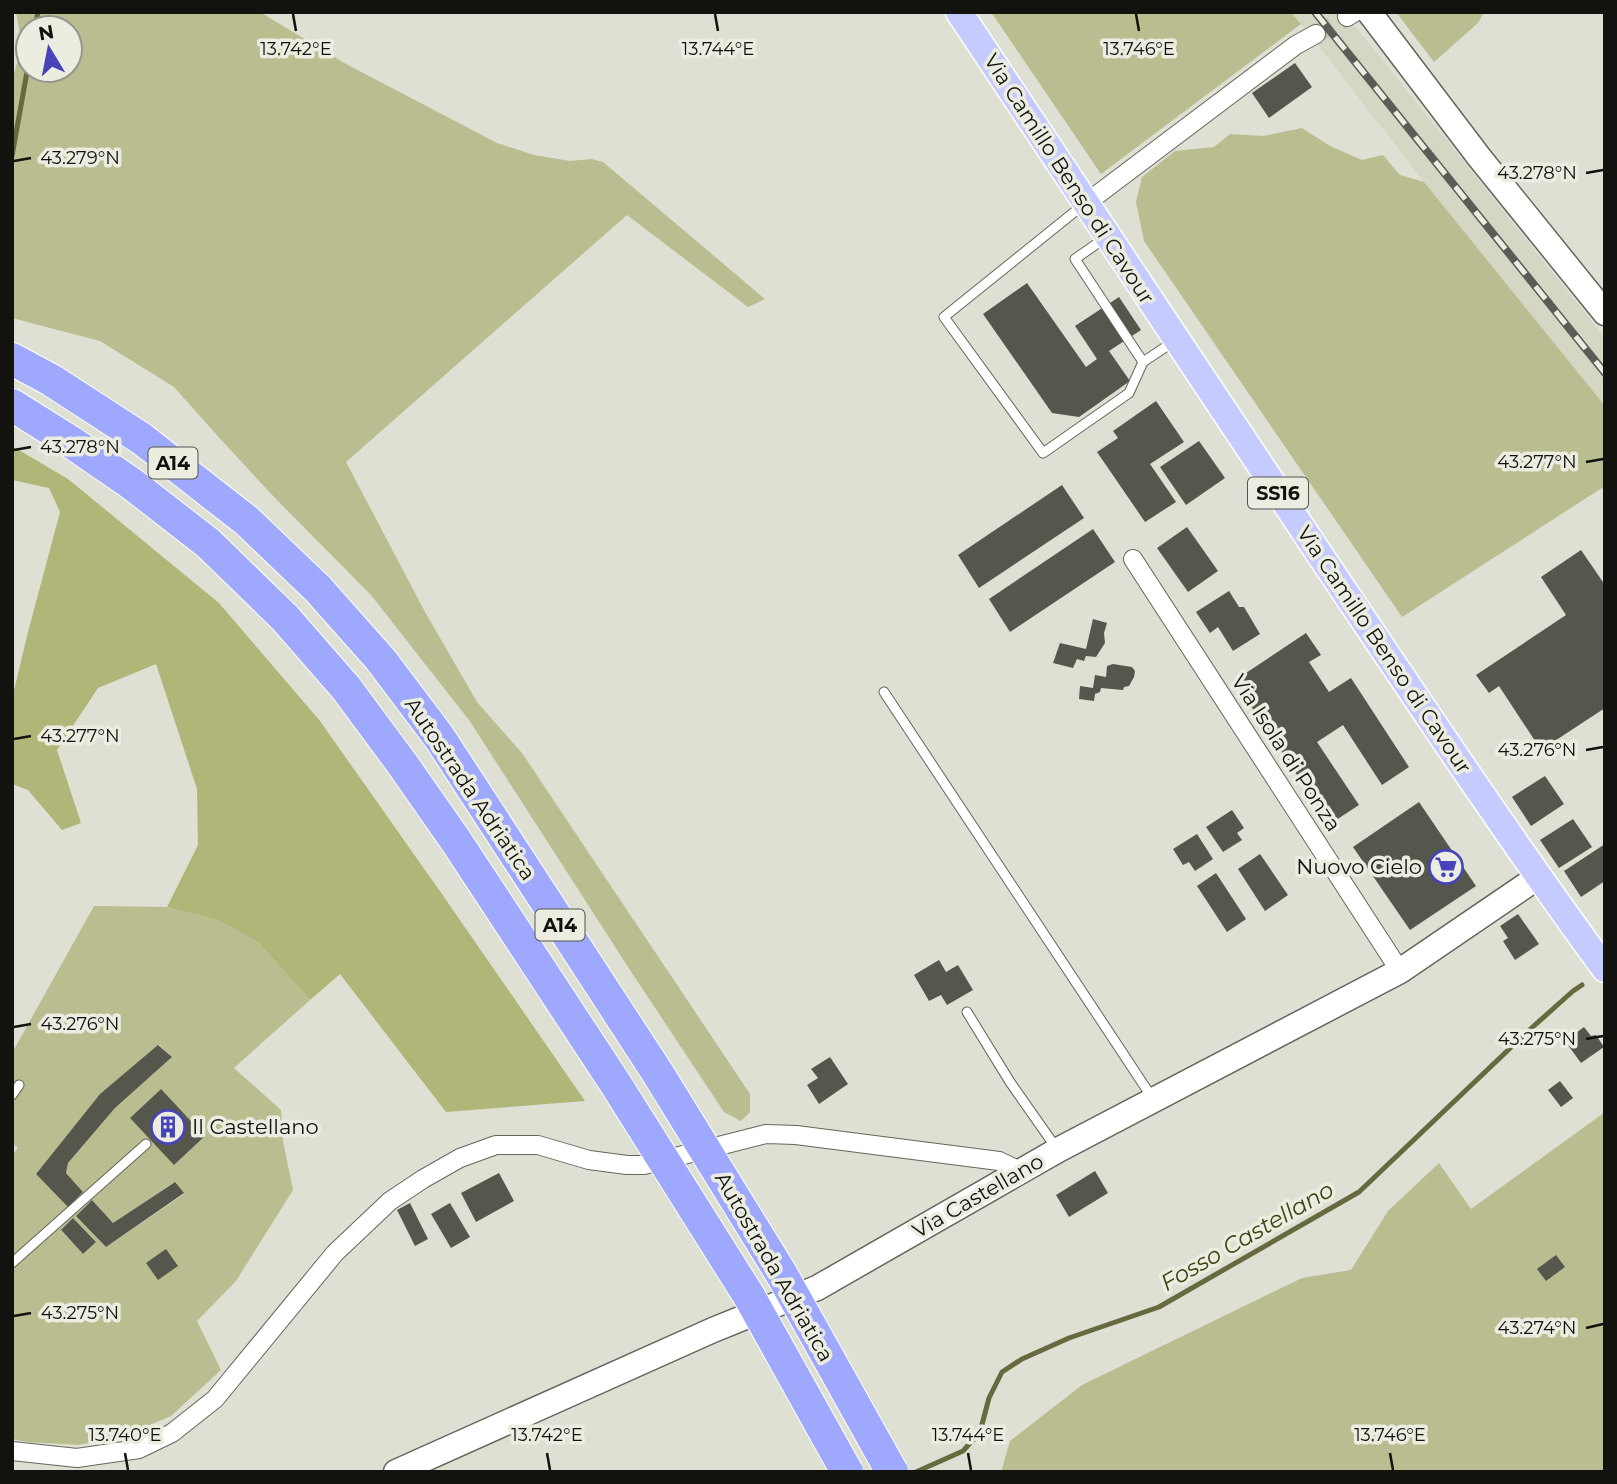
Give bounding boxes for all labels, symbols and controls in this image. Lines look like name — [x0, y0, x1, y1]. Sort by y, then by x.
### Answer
north arrow — [14, 14, 84, 84]
text: N — [37, 20, 56, 45]
text: 13.742°E — [260, 38, 332, 60]
text: 13.744°E — [682, 38, 754, 60]
text: 13.746°E — [1103, 38, 1175, 60]
street label: Via Camillo Benso di Cavour — [979, 49, 1160, 309]
text: 43.279°N — [40, 147, 120, 169]
text: 43.278°N — [1497, 162, 1577, 184]
text: 43.278°N — [40, 436, 120, 458]
road number: A14 — [148, 447, 198, 478]
text: 43.277°N — [1497, 451, 1577, 473]
road number: SS16 — [1248, 478, 1308, 508]
street label: Via Camillo Benso di Cavour — [1292, 521, 1477, 778]
street label: Via Isola di Ponza — [1226, 670, 1346, 836]
street label: Autostrada Adriatica — [400, 693, 541, 885]
text: 43.277°N — [40, 725, 120, 747]
text: 43.276°N — [1498, 739, 1576, 761]
supermarket icon: Nuovo Cielo — [1427, 848, 1465, 886]
place label: Nuovo Cielo — [1296, 854, 1422, 879]
road number: A14 — [536, 909, 584, 940]
text: 43.276°N — [41, 1013, 119, 1035]
text: 43.275°N — [1498, 1028, 1576, 1050]
building icon: Il Castellano — [149, 1108, 187, 1146]
place label: Il Castellano — [192, 1114, 319, 1139]
street label: Via Castellano — [908, 1148, 1048, 1243]
street label: Autostrada Adriatica — [710, 1167, 839, 1366]
water label: Fosso Castellano — [1156, 1175, 1338, 1297]
text: 43.275°N — [41, 1302, 119, 1324]
text: 43.274°N — [1498, 1317, 1576, 1339]
text: 13.740°E — [88, 1424, 162, 1446]
text: 13.742°E — [511, 1424, 583, 1446]
text: 13.744°E — [932, 1424, 1004, 1446]
text: 13.746°E — [1354, 1424, 1426, 1446]

